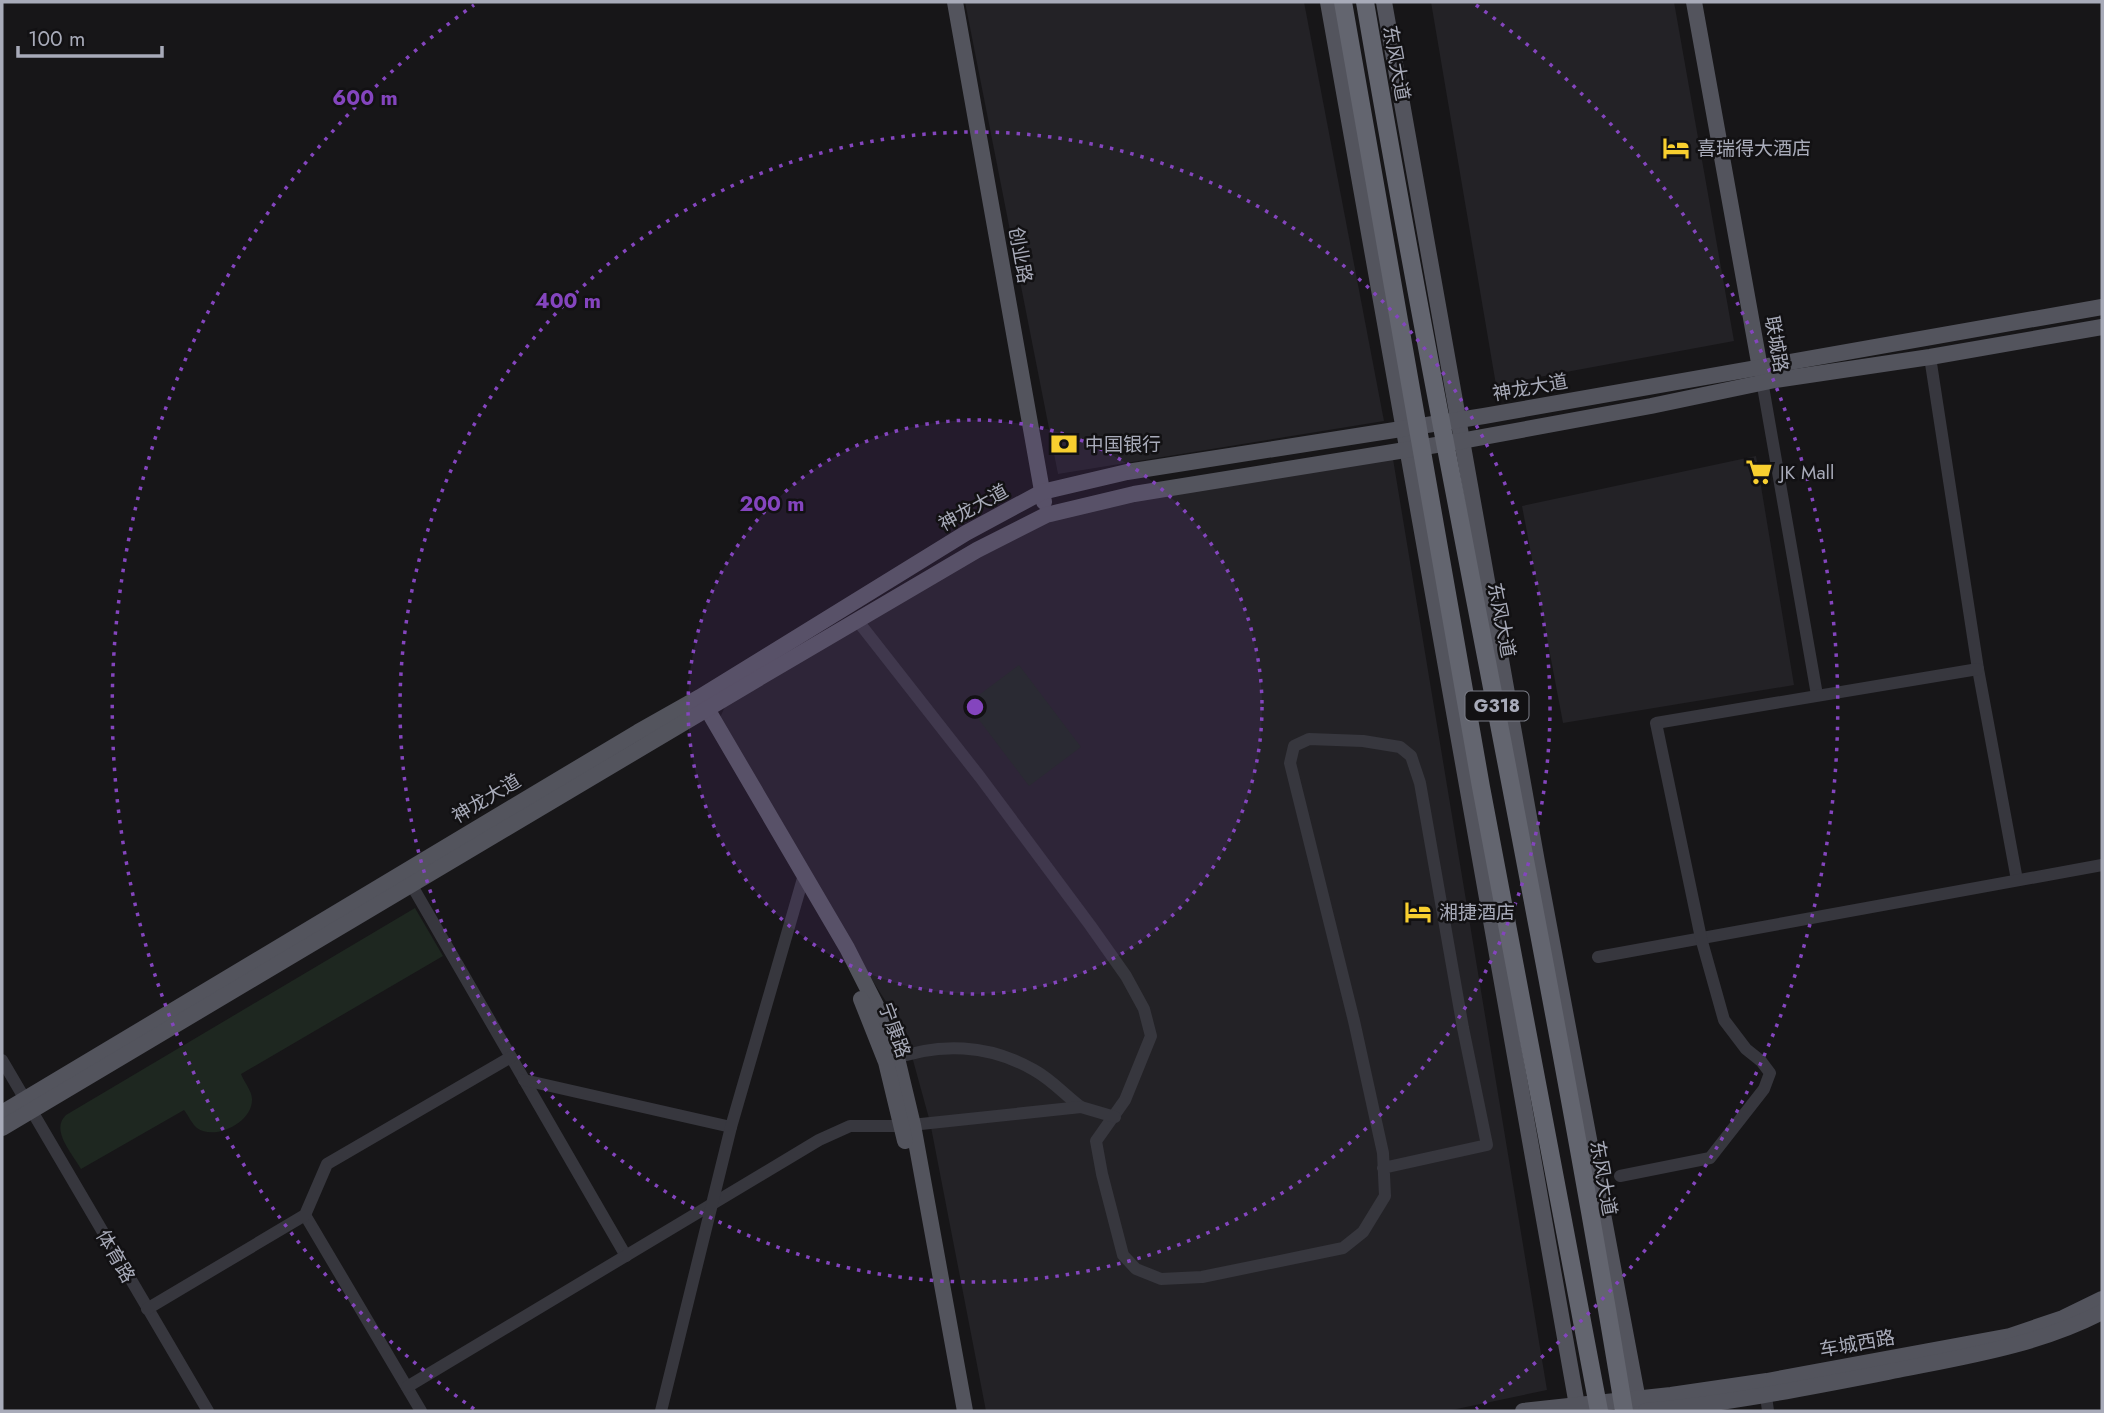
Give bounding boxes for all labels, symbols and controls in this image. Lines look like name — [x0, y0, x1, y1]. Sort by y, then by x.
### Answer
scale bar — [18, 14, 161, 58]
street label: 东风大道 — [1377, 23, 1416, 103]
text: 100 m — [28, 24, 85, 54]
text: 600 m — [332, 83, 398, 113]
hotel icon: 喜瑞得大酒店 — [1661, 133, 1691, 163]
place label: 喜瑞得大酒店 — [1697, 135, 1811, 162]
street label: 创业路 — [1002, 225, 1039, 286]
text: 400 m — [535, 286, 601, 316]
street label: 联城路 — [1758, 314, 1795, 375]
street label: 神龙大道 — [1490, 368, 1570, 407]
bank icon: 中国银行 — [1049, 429, 1079, 459]
place label: 中国银行 — [1085, 431, 1161, 458]
supermarket icon: JK Mall — [1744, 457, 1774, 487]
place label: JK Mall — [1777, 459, 1834, 486]
street label: 神龙大道 — [933, 477, 1013, 538]
text: 200 m — [739, 489, 805, 519]
street label: 东风大道 — [1481, 580, 1522, 660]
road number: G318 — [1466, 692, 1528, 720]
centre of rings — [963, 695, 987, 719]
street label: 神龙大道 — [447, 767, 526, 830]
hotel icon: 湘捷酒店 — [1403, 897, 1433, 927]
place label: 湘捷酒店 — [1439, 899, 1515, 926]
street label: 宁康路 — [872, 999, 917, 1062]
street label: 东风大道 — [1584, 1138, 1623, 1218]
street label: 体育路 — [90, 1225, 142, 1288]
street label: 车城西路 — [1817, 1324, 1897, 1363]

